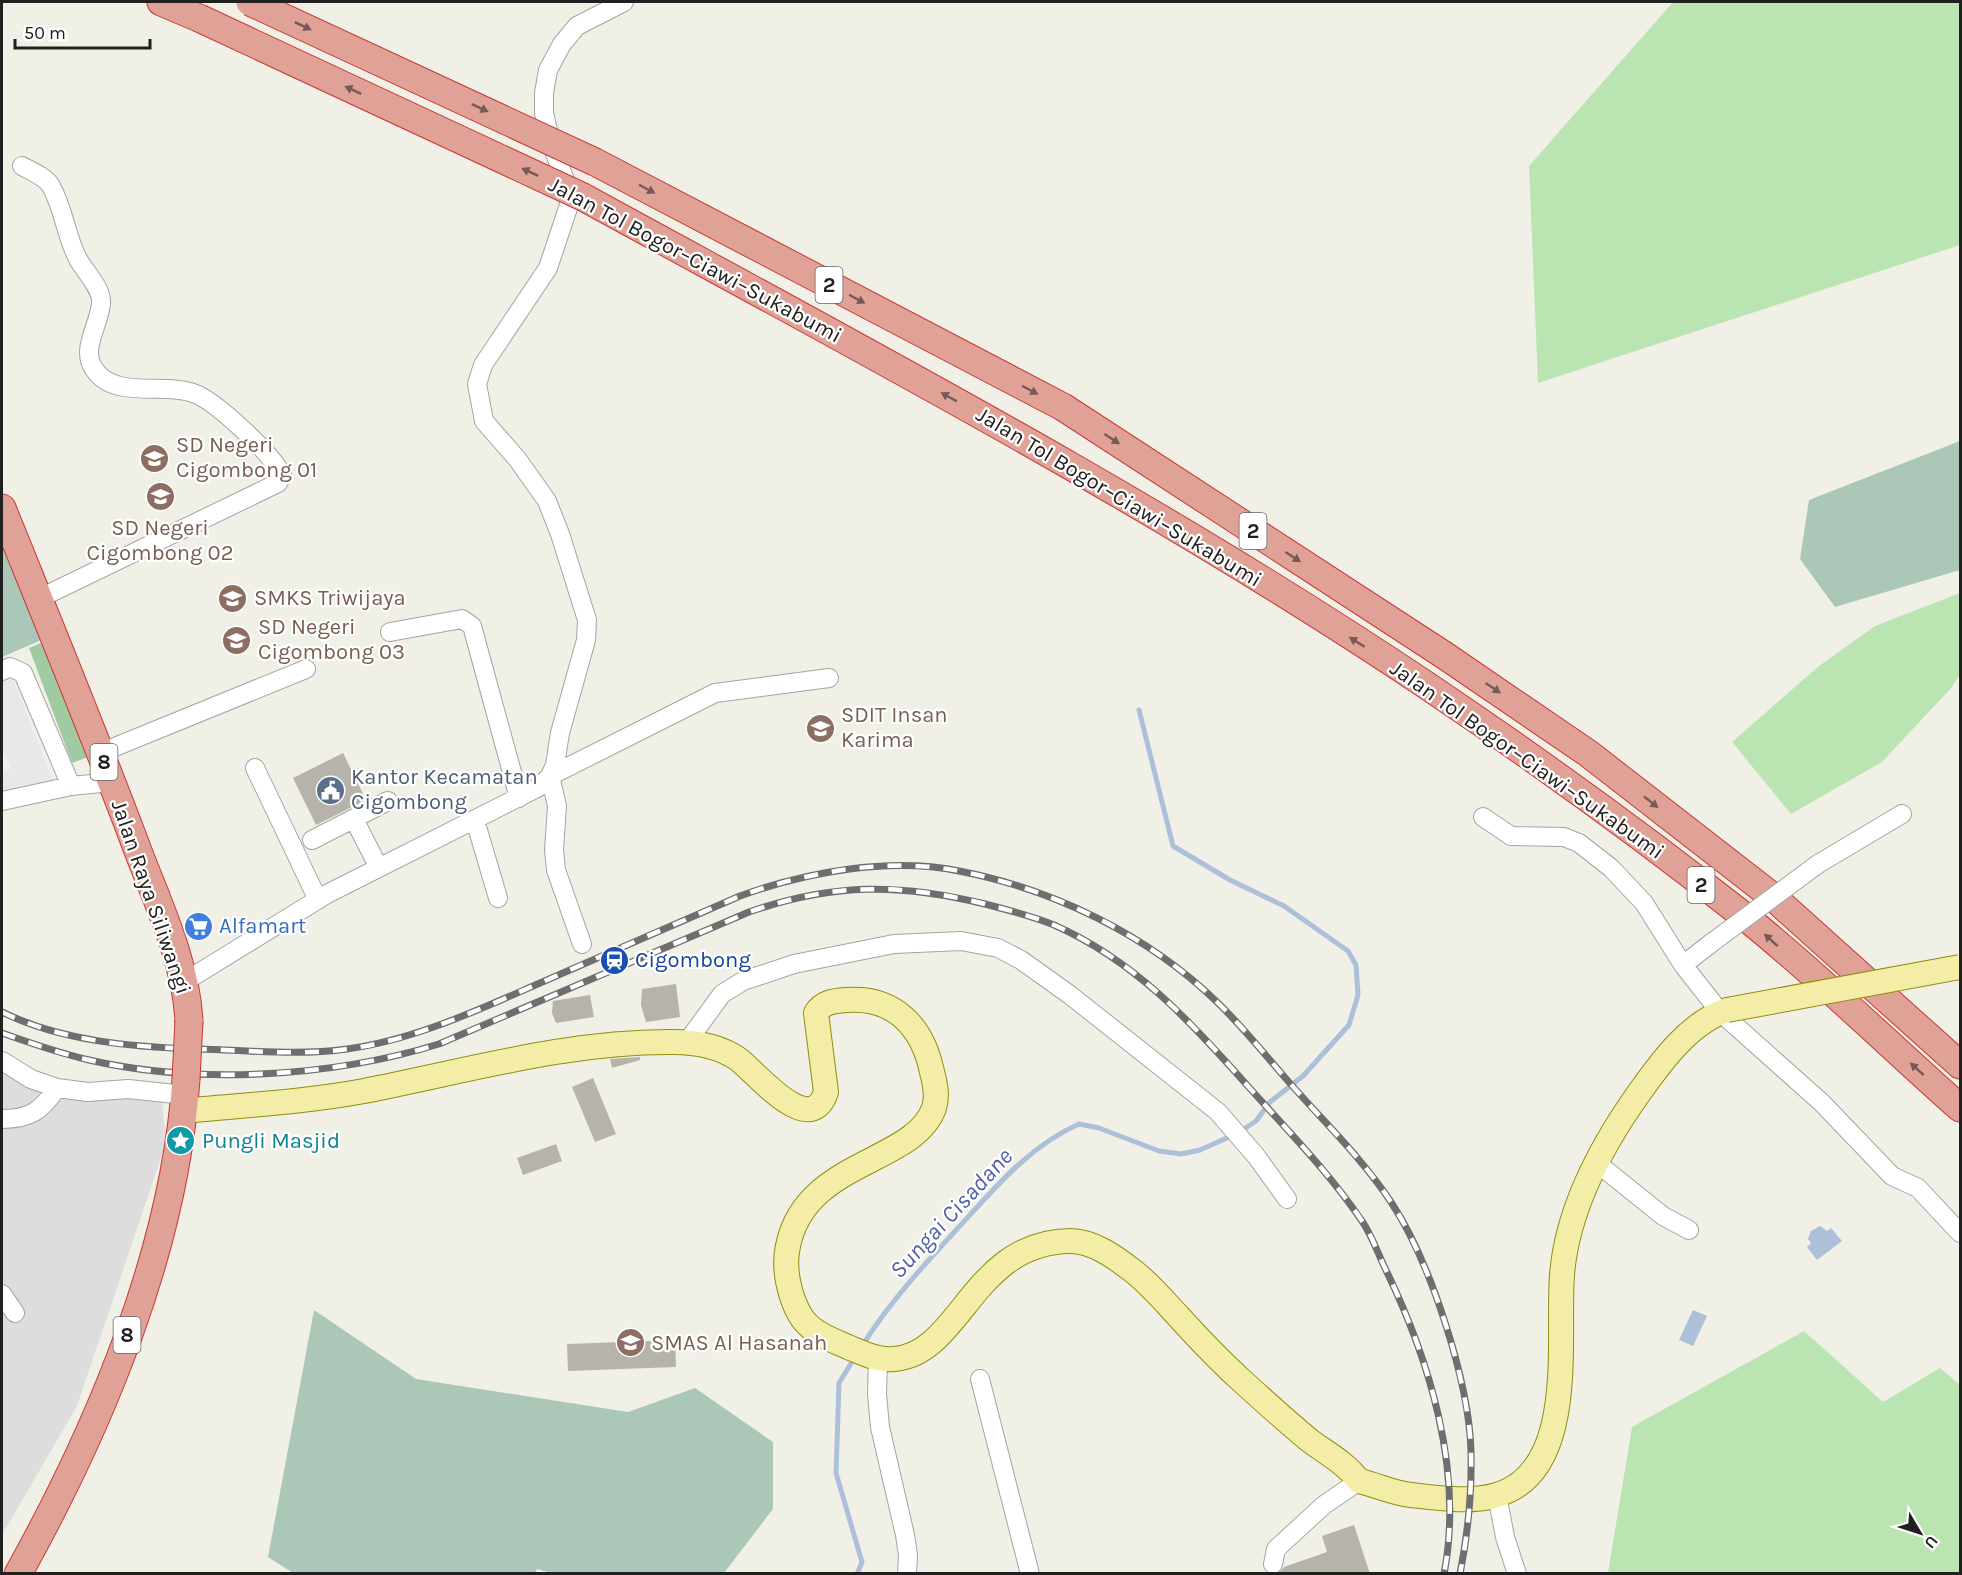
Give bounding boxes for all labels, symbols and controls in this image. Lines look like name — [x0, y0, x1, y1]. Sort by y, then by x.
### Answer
scale bar — [15, 12, 150, 50]
text: 50 m — [24, 22, 66, 44]
one-way arrow — [294, 22, 311, 31]
one-way arrow — [345, 85, 362, 94]
one-way arrow — [471, 104, 488, 113]
one-way arrow — [521, 167, 538, 176]
street label: Jalan Tol Bogor–Ciawi–Sukabumi — [544, 171, 846, 349]
one-way arrow — [638, 184, 656, 194]
road number: 2 — [816, 267, 842, 303]
one-way arrow — [849, 294, 866, 304]
one-way arrow — [1021, 385, 1038, 395]
one-way arrow — [940, 392, 957, 402]
street label: Jalan Tol Bogor–Ciawi–Sukabumi — [971, 401, 1267, 593]
place label: SD Negeri Cigombong 01 — [176, 432, 317, 483]
one-way arrow — [1103, 433, 1119, 445]
school or university icon: SD Negeri Cigombong 01 — [139, 442, 171, 474]
school or university icon: SD Negeri Cigombong 02 — [144, 480, 176, 512]
road number: 2 — [1240, 513, 1266, 549]
place label: SD Negeri Cigombong 02 — [87, 515, 233, 566]
one-way arrow — [1284, 551, 1301, 562]
school or university icon: SMKS Triwijaya — [217, 582, 249, 614]
place label: SMKS Triwijaya — [254, 585, 406, 611]
place label: SD Negeri Cigombong 03 — [258, 614, 405, 665]
school or university icon: SD Negeri Cigombong 03 — [221, 624, 253, 656]
one-way arrow — [1349, 636, 1365, 647]
street label: Jalan Tol Bogor–Ciawi–Sukabumi — [1385, 655, 1669, 865]
one-way arrow — [1484, 682, 1500, 694]
place label: SDIT Insan Karima — [841, 702, 948, 753]
school or university icon: SDIT Insan Karima — [804, 712, 836, 744]
road number: 8 — [90, 744, 118, 780]
place label: Kantor Kecamatan Cigombong — [351, 764, 538, 815]
public building icon: Kantor Kecamatan Cigombong — [314, 774, 346, 806]
one-way arrow — [1643, 795, 1659, 808]
street label: Jalan Raya Siliwangi — [106, 796, 196, 998]
road number: 2 — [1688, 867, 1714, 903]
supermarket icon: Alfamart — [182, 910, 214, 942]
place label: Alfamart — [219, 913, 306, 939]
one-way arrow — [1764, 934, 1779, 947]
station icon: Cigombong — [598, 944, 630, 976]
place label: Cigombong — [635, 947, 751, 973]
one-way arrow — [1910, 1063, 1925, 1076]
place icon: Pungli Masjid — [165, 1125, 197, 1157]
place label: Pungli Masjid — [202, 1128, 340, 1154]
water label: Sungai Cisadane — [884, 1142, 1018, 1284]
road number: 8 — [114, 1317, 140, 1353]
school or university icon: SMAS Al Hasanah — [614, 1327, 646, 1359]
place label: SMAS Al Hasanah — [651, 1330, 827, 1356]
north arrow — [1890, 1503, 1950, 1563]
text: U — [1920, 1532, 1942, 1552]

